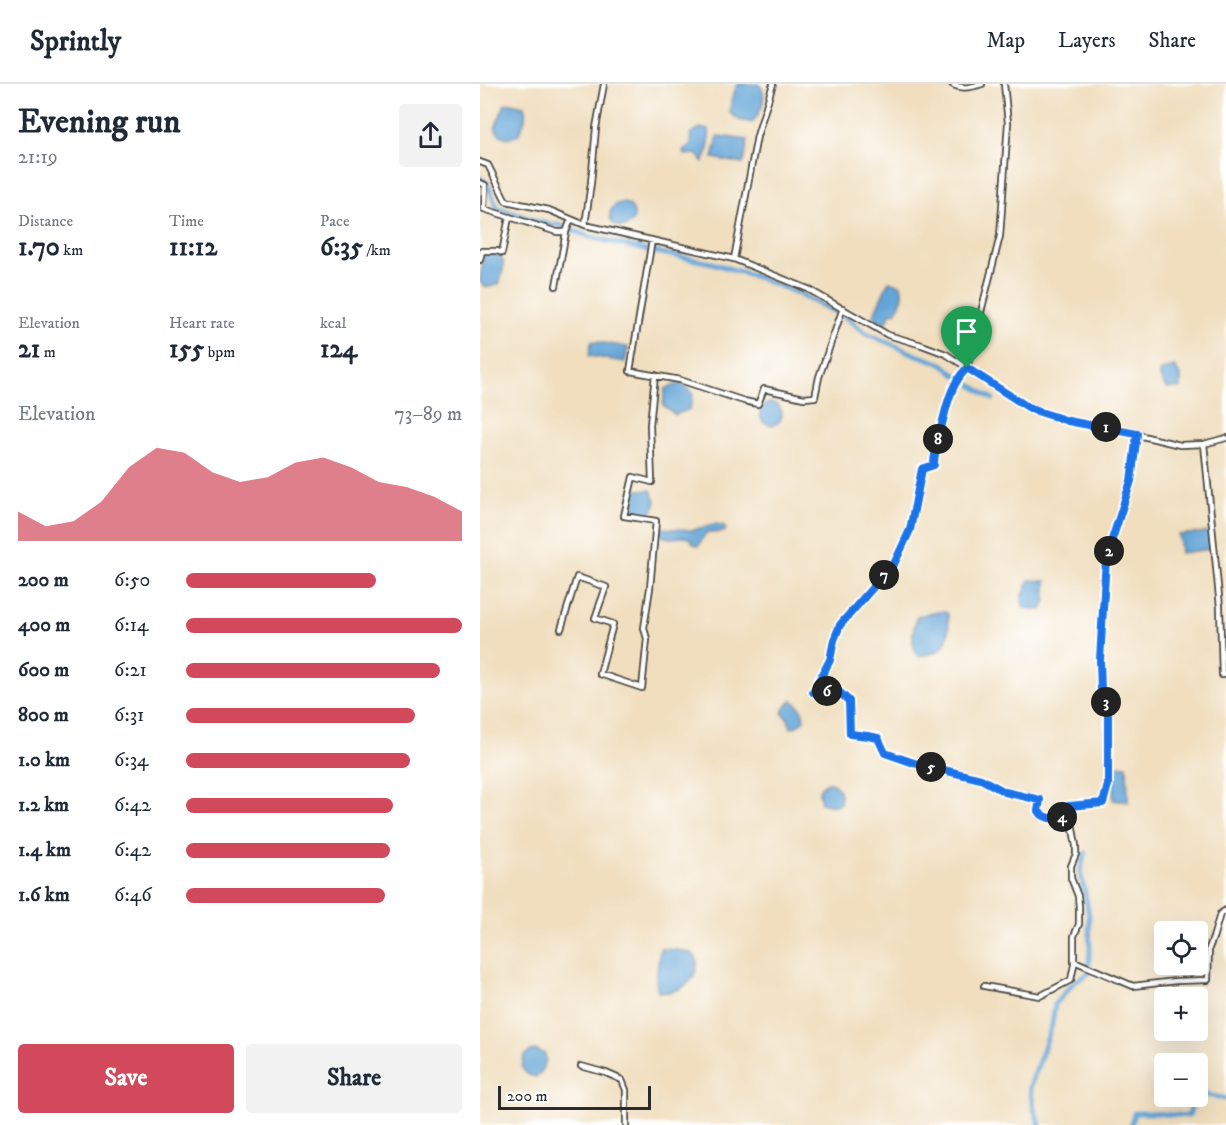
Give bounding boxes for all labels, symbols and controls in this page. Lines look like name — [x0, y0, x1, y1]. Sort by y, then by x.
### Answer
text: Sprintly — [30, 24, 121, 59]
text: Map — [986, 28, 1025, 54]
text: Layers — [1058, 28, 1116, 54]
text: Share — [1149, 28, 1196, 54]
text: Evening run — [18, 102, 180, 143]
button: share — [399, 104, 462, 167]
text: 21:19 — [18, 145, 58, 170]
text: Distance — [18, 211, 73, 231]
text: Time — [169, 211, 204, 231]
text: Pace — [320, 211, 350, 231]
text: 1.70 — [18, 231, 60, 264]
text: 11:12 — [169, 231, 217, 264]
text: 6:35 — [320, 231, 363, 264]
text: km — [60, 240, 83, 260]
text: /km — [363, 240, 391, 260]
pin — [941, 306, 992, 368]
text: Elevation — [18, 313, 80, 333]
text: Heart rate — [169, 313, 235, 333]
text: kcal — [320, 313, 346, 333]
icon: arrive — [950, 315, 983, 348]
text: 21 — [18, 333, 40, 366]
text: 155 — [169, 333, 204, 366]
text: 124 — [320, 333, 357, 366]
text: m — [40, 342, 56, 362]
text: bpm — [204, 342, 235, 362]
text: Elevation — [18, 402, 95, 427]
text: 73–89 m — [394, 402, 462, 427]
pin: 1 — [1091, 412, 1121, 442]
text: 1 — [1103, 417, 1109, 437]
pin: 8 — [923, 424, 953, 454]
text: 8 — [934, 429, 942, 449]
pin: 2 — [1094, 536, 1124, 566]
text: 2 — [1105, 541, 1113, 561]
pin: 7 — [869, 560, 899, 590]
text: 7 — [880, 565, 888, 585]
text: 200 m — [18, 568, 69, 593]
text: 6:50 — [114, 568, 150, 593]
text: 400 m — [18, 613, 70, 638]
text: 6:14 — [114, 613, 148, 638]
text: 600 m — [18, 658, 69, 683]
text: 6:21 — [114, 658, 147, 683]
pin: 6 — [812, 676, 842, 706]
text: 6 — [823, 681, 831, 701]
pin: 3 — [1091, 687, 1121, 717]
text: 3 — [1103, 692, 1109, 712]
text: 800 m — [18, 703, 69, 728]
text: 6:31 — [114, 703, 144, 728]
text: 1.0 km — [18, 748, 70, 773]
text: 6:34 — [114, 748, 149, 773]
pin: 5 — [916, 752, 946, 782]
text: 5 — [927, 757, 935, 777]
text: 1.2 km — [18, 793, 69, 818]
text: 6:42 — [114, 793, 151, 818]
pin: 4 — [1047, 802, 1077, 832]
text: 4 — [1057, 807, 1067, 827]
text: 1.4 km — [18, 838, 71, 863]
text: 6:42 — [114, 838, 151, 863]
text: 1.6 km — [18, 883, 70, 908]
text: 6:46 — [114, 883, 152, 908]
map controls — [1154, 921, 1208, 1107]
button: locate — [1154, 921, 1208, 975]
button: + — [1154, 987, 1208, 1041]
button: Save — [18, 1044, 234, 1113]
button: Share — [246, 1044, 462, 1113]
button: − — [1154, 1053, 1208, 1107]
scale bar — [498, 1083, 651, 1110]
text: 200 m — [507, 1086, 548, 1106]

